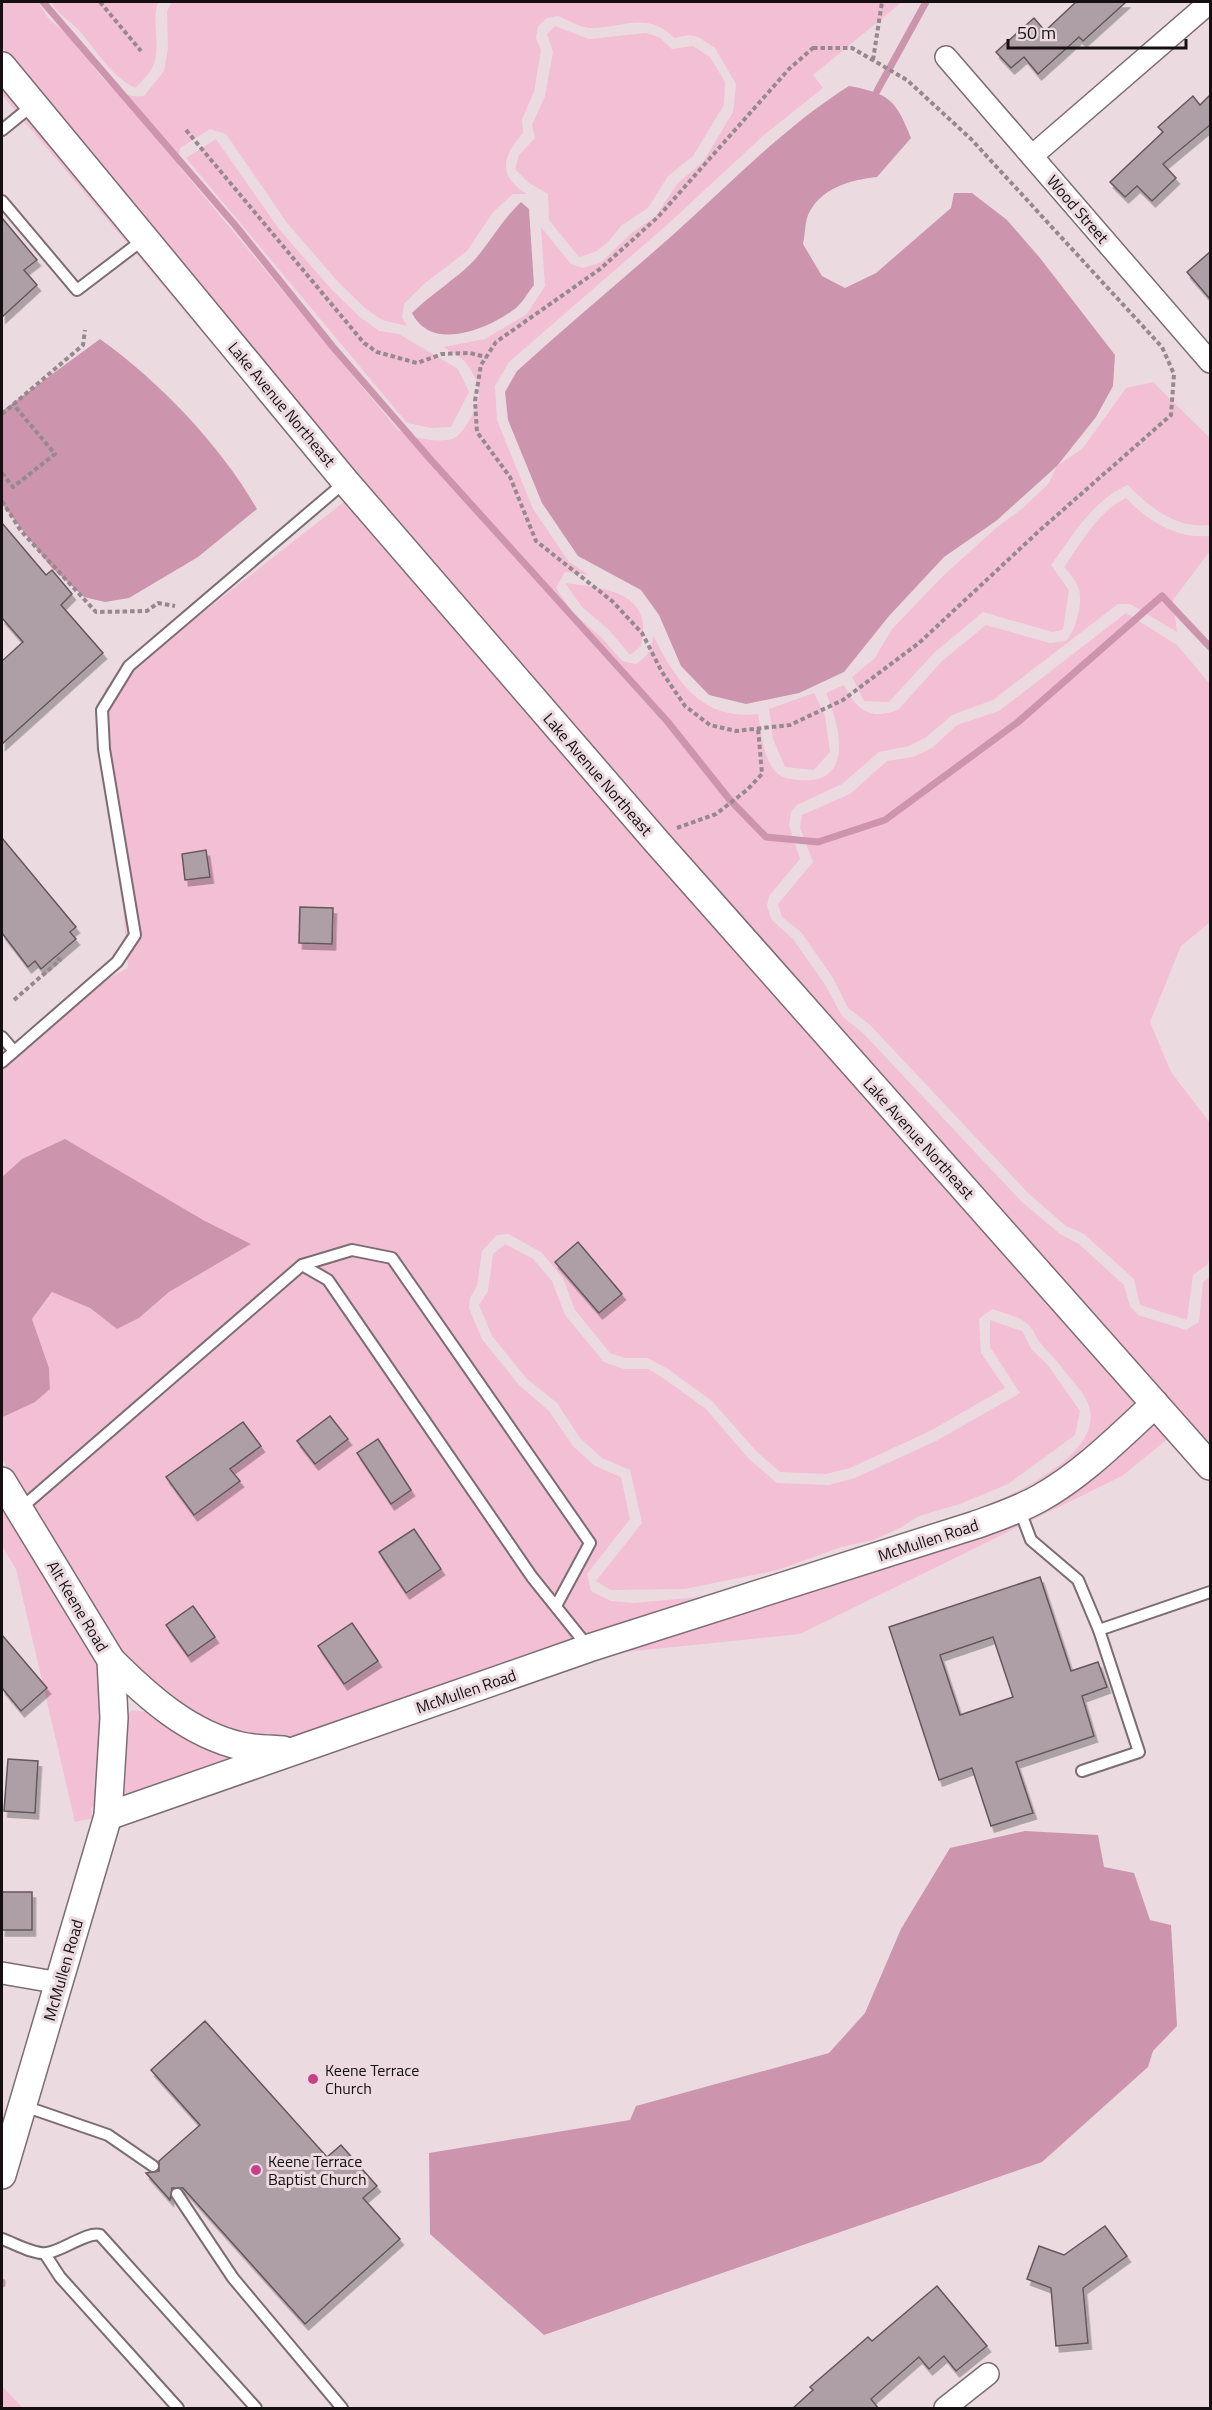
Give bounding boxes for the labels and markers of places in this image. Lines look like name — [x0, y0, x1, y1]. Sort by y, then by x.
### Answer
place label: Keene Terrace Church — [325, 2058, 419, 2100]
marker: Keene Terrace Church — [306, 2072, 320, 2086]
place label: Keene Terrace Baptist Church — [268, 2149, 367, 2191]
marker: Keene Terrace Baptist Church — [249, 2163, 263, 2177]

